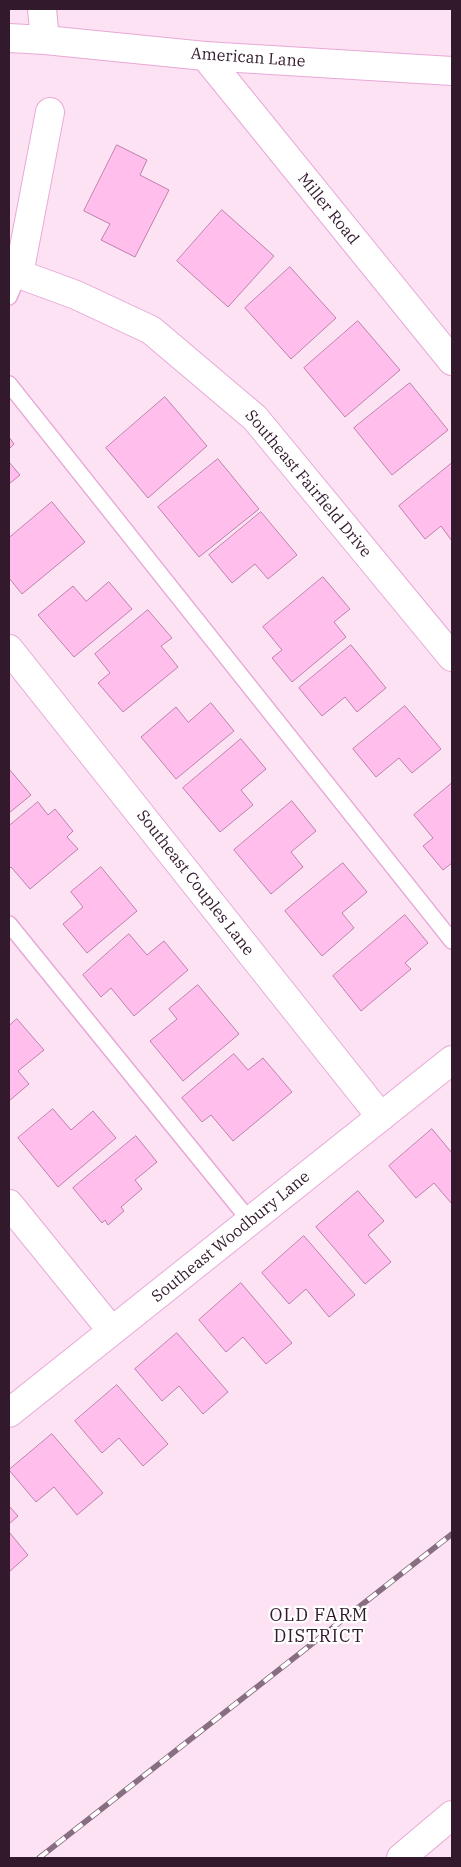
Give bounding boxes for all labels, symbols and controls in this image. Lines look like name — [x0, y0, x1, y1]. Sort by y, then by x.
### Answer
street label: American Lane — [190, 44, 306, 72]
street label: Miller Road — [293, 169, 363, 249]
street label: Southeast Fairfield Drive — [241, 406, 375, 562]
street label: Southeast Couples Lane — [132, 806, 258, 960]
street label: Southeast Woodbury Lane — [148, 1167, 314, 1307]
district label: OLD FARM DISTRICT — [269, 1605, 369, 1648]

